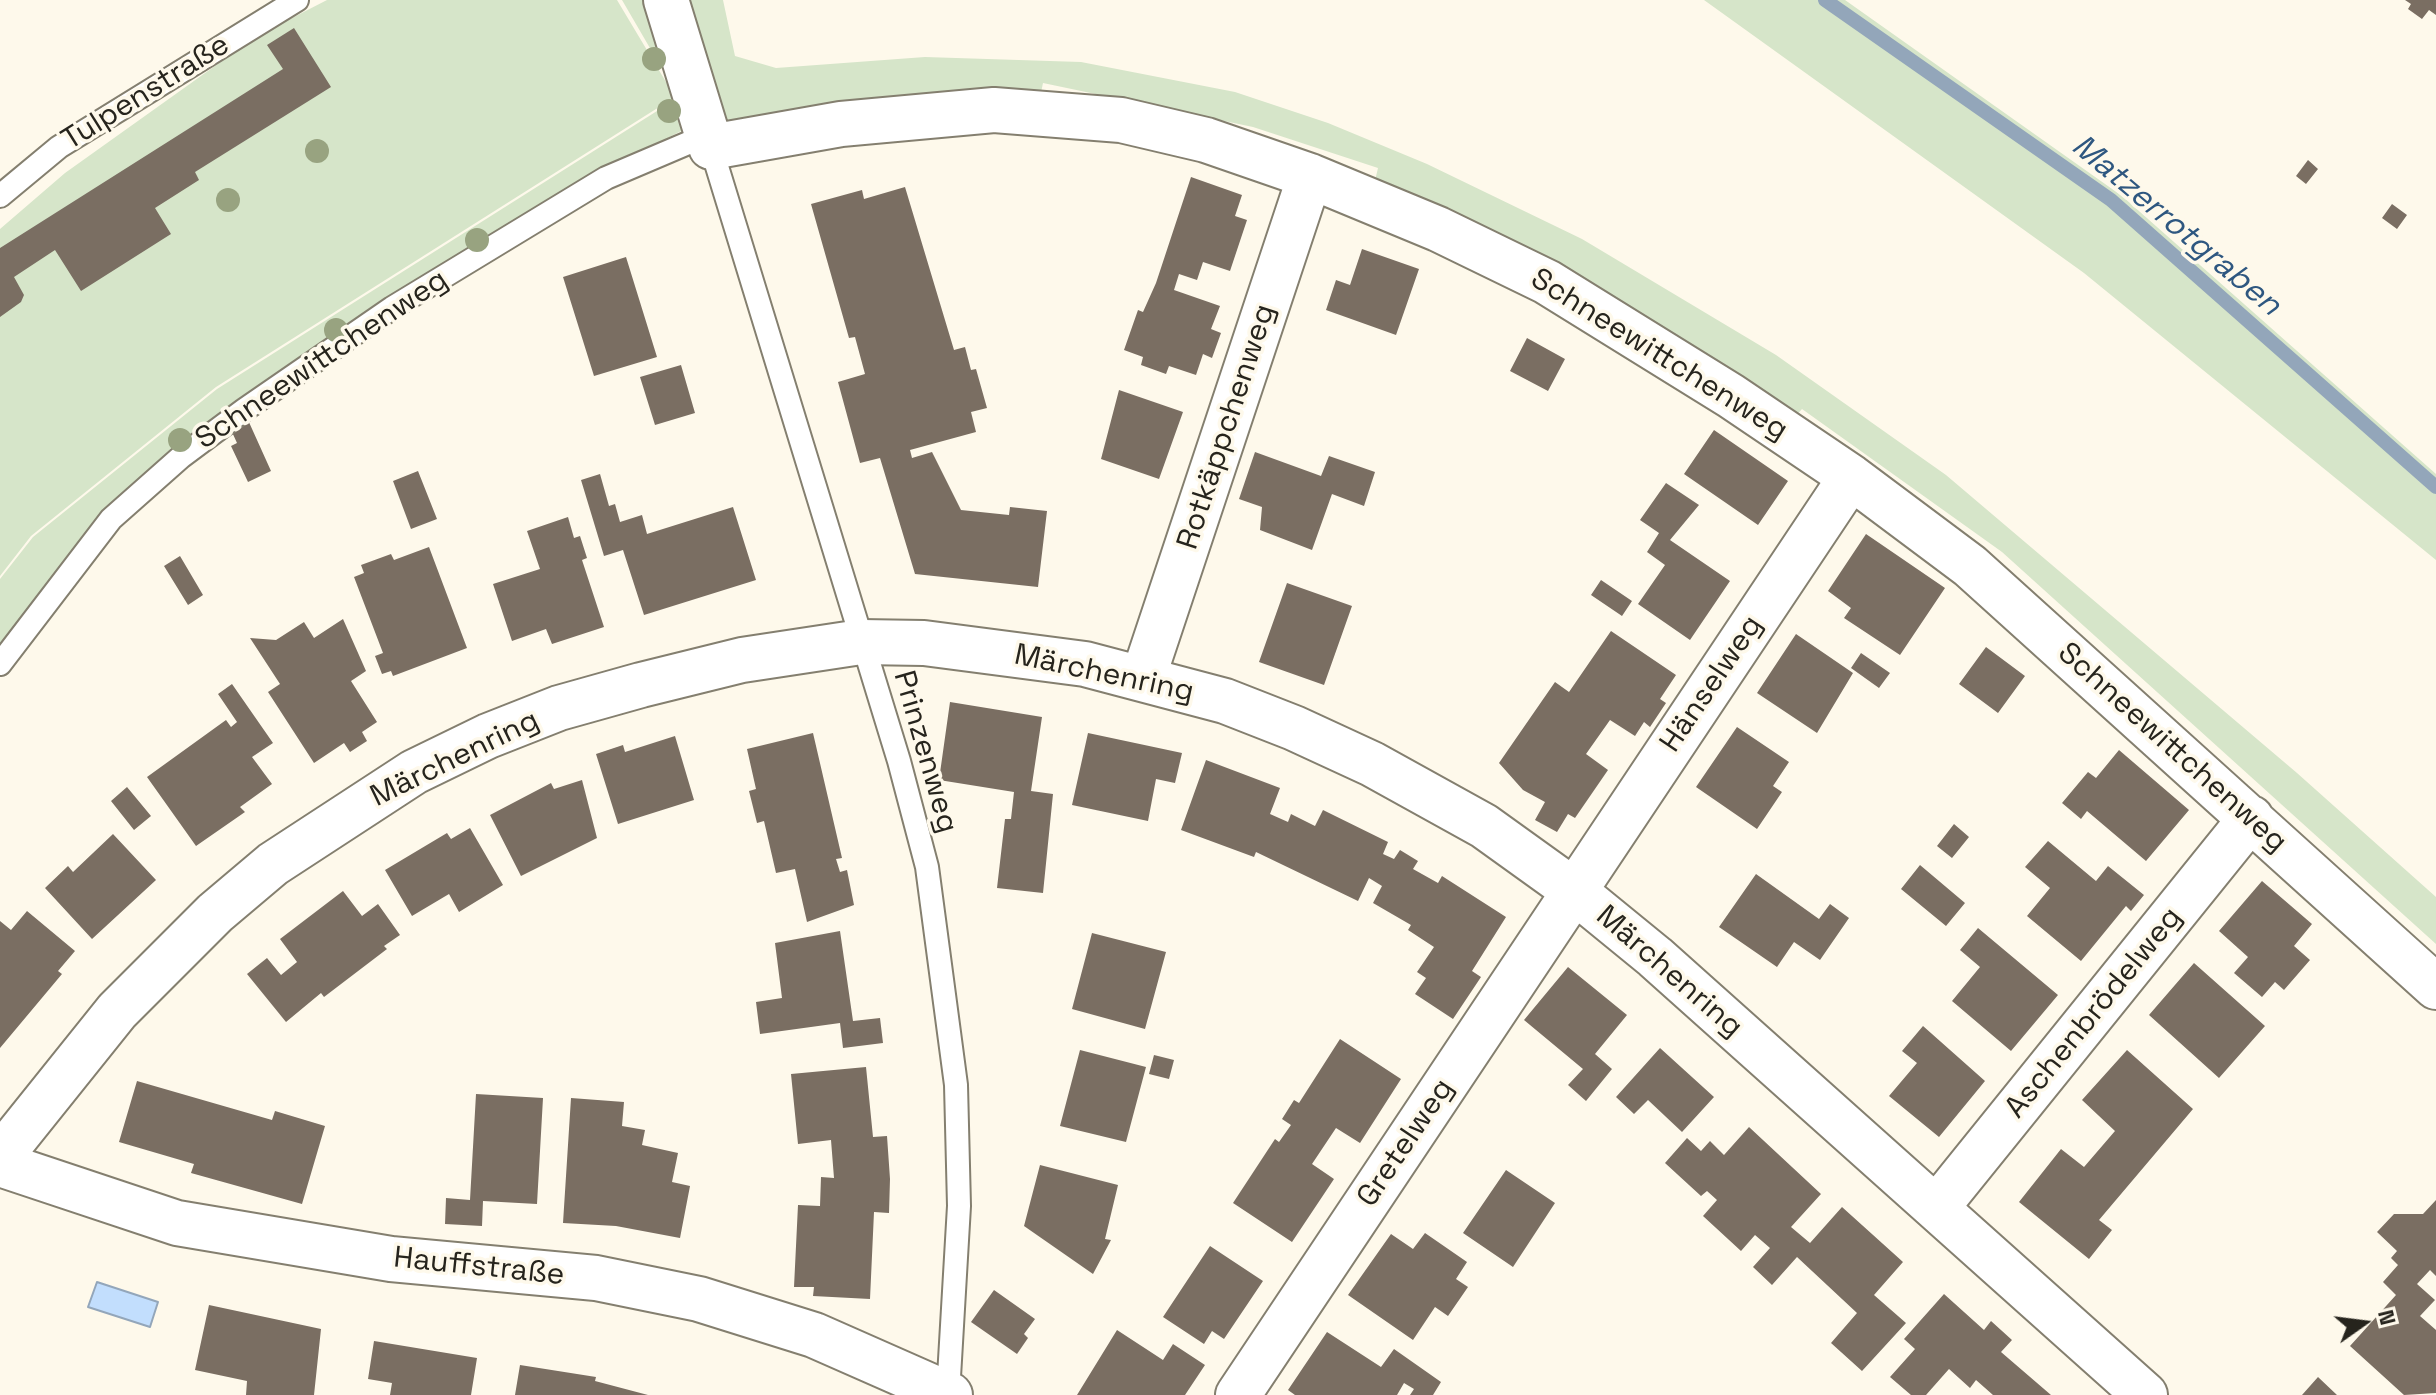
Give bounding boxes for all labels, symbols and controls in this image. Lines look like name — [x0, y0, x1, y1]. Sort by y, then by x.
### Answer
street label: Tulpenstraße — [56, 27, 236, 159]
water label: Matzerrotgraben — [2064, 127, 2288, 325]
street label: Schneewittchenweg — [1524, 261, 1794, 449]
street label: Schneewittchenweg — [189, 262, 455, 458]
street label: Rotkäppchenweg — [1170, 300, 1284, 554]
street label: Hänselweg — [1653, 609, 1771, 759]
street label: Schneewittchenweg — [2050, 636, 2294, 860]
street label: Märchenring — [1011, 637, 1197, 711]
street label: Prinzenweg — [885, 667, 965, 837]
street label: Märchenring — [365, 703, 545, 815]
street label: Märchenring — [1588, 898, 1750, 1046]
street label: Aschenbrödelweg — [1998, 900, 2190, 1126]
street label: Gretelweg — [1350, 1072, 1462, 1214]
street label: Hauffstraße — [392, 1240, 566, 1294]
north arrow — [2324, 1283, 2404, 1363]
text: N — [2372, 1307, 2403, 1328]

